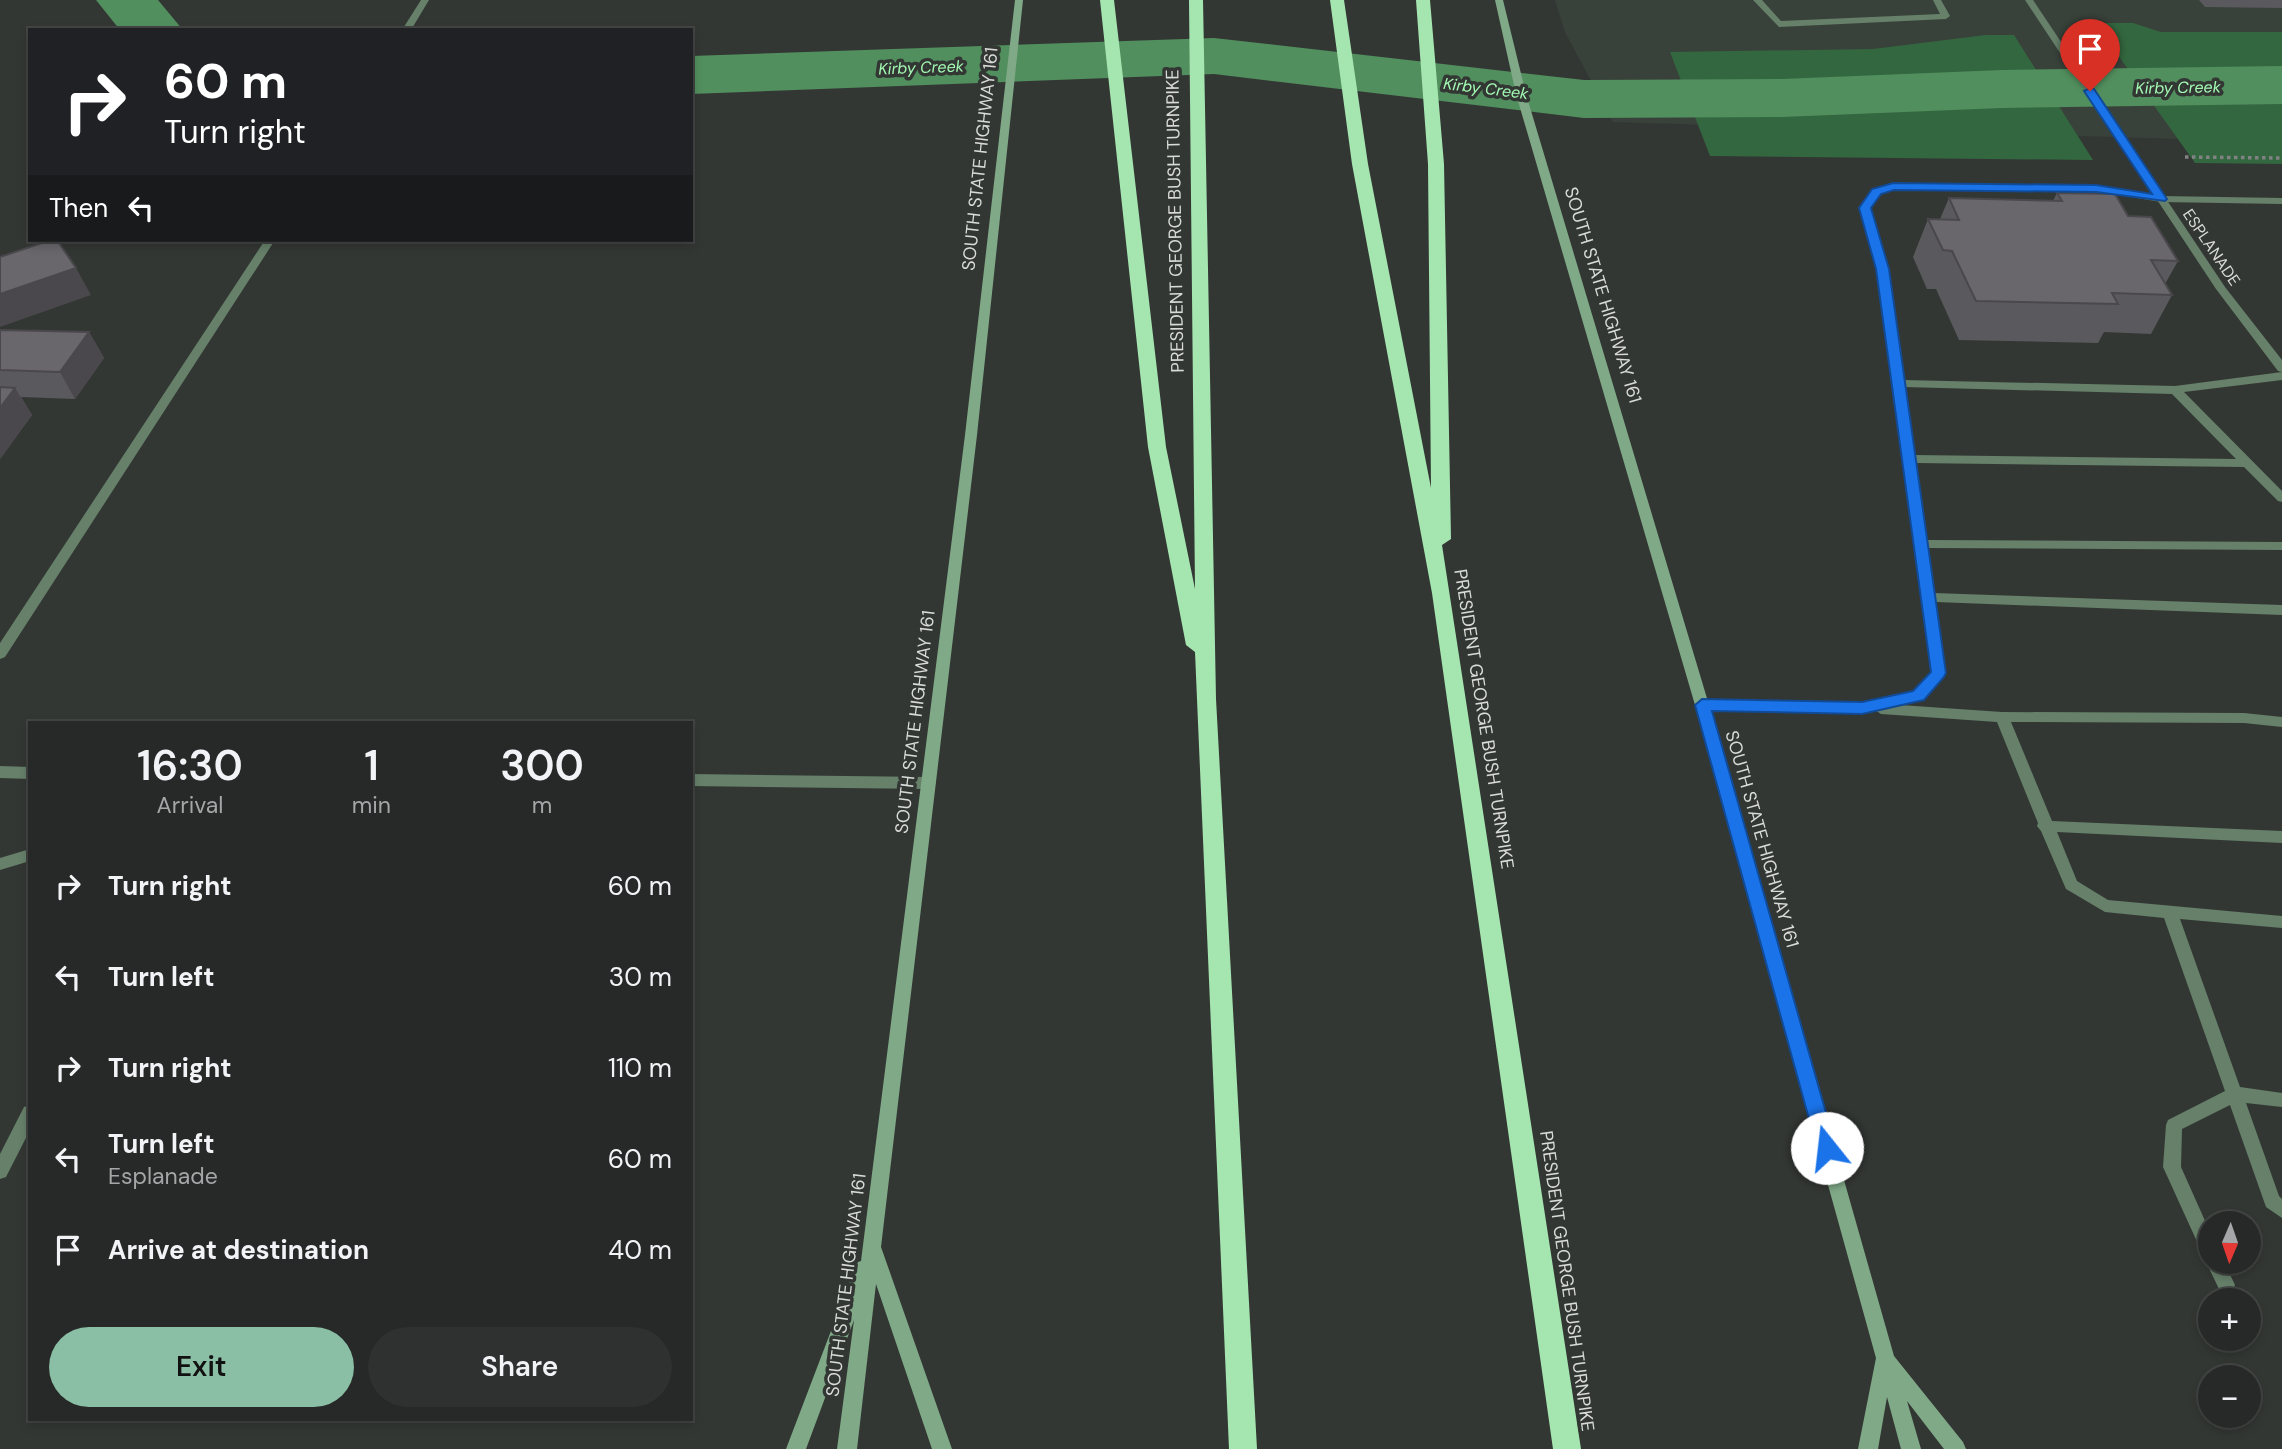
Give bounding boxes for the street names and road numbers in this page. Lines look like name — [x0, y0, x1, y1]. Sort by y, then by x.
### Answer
street label: SOUTH STATE HIGHWAY 161 — [956, 46, 1004, 272]
street label: PRESIDENT GEORGE BUSH TURNPIKE — [1160, 69, 1190, 373]
street label: SOUTH STATE HIGHWAY 161 — [1559, 184, 1647, 406]
street label: ESPLANADE — [2178, 205, 2245, 290]
street label: PRESIDENT GEORGE BUSH TURNPIKE — [1448, 567, 1520, 871]
street label: SOUTH STATE HIGHWAY 161 — [889, 609, 941, 835]
street label: SOUTH STATE HIGHWAY 161 — [1720, 728, 1804, 950]
street label: PRESIDENT GEORGE BUSH TURNPIKE — [1534, 1129, 1600, 1433]
street label: SOUTH STATE HIGHWAY 161 — [820, 1172, 872, 1398]

